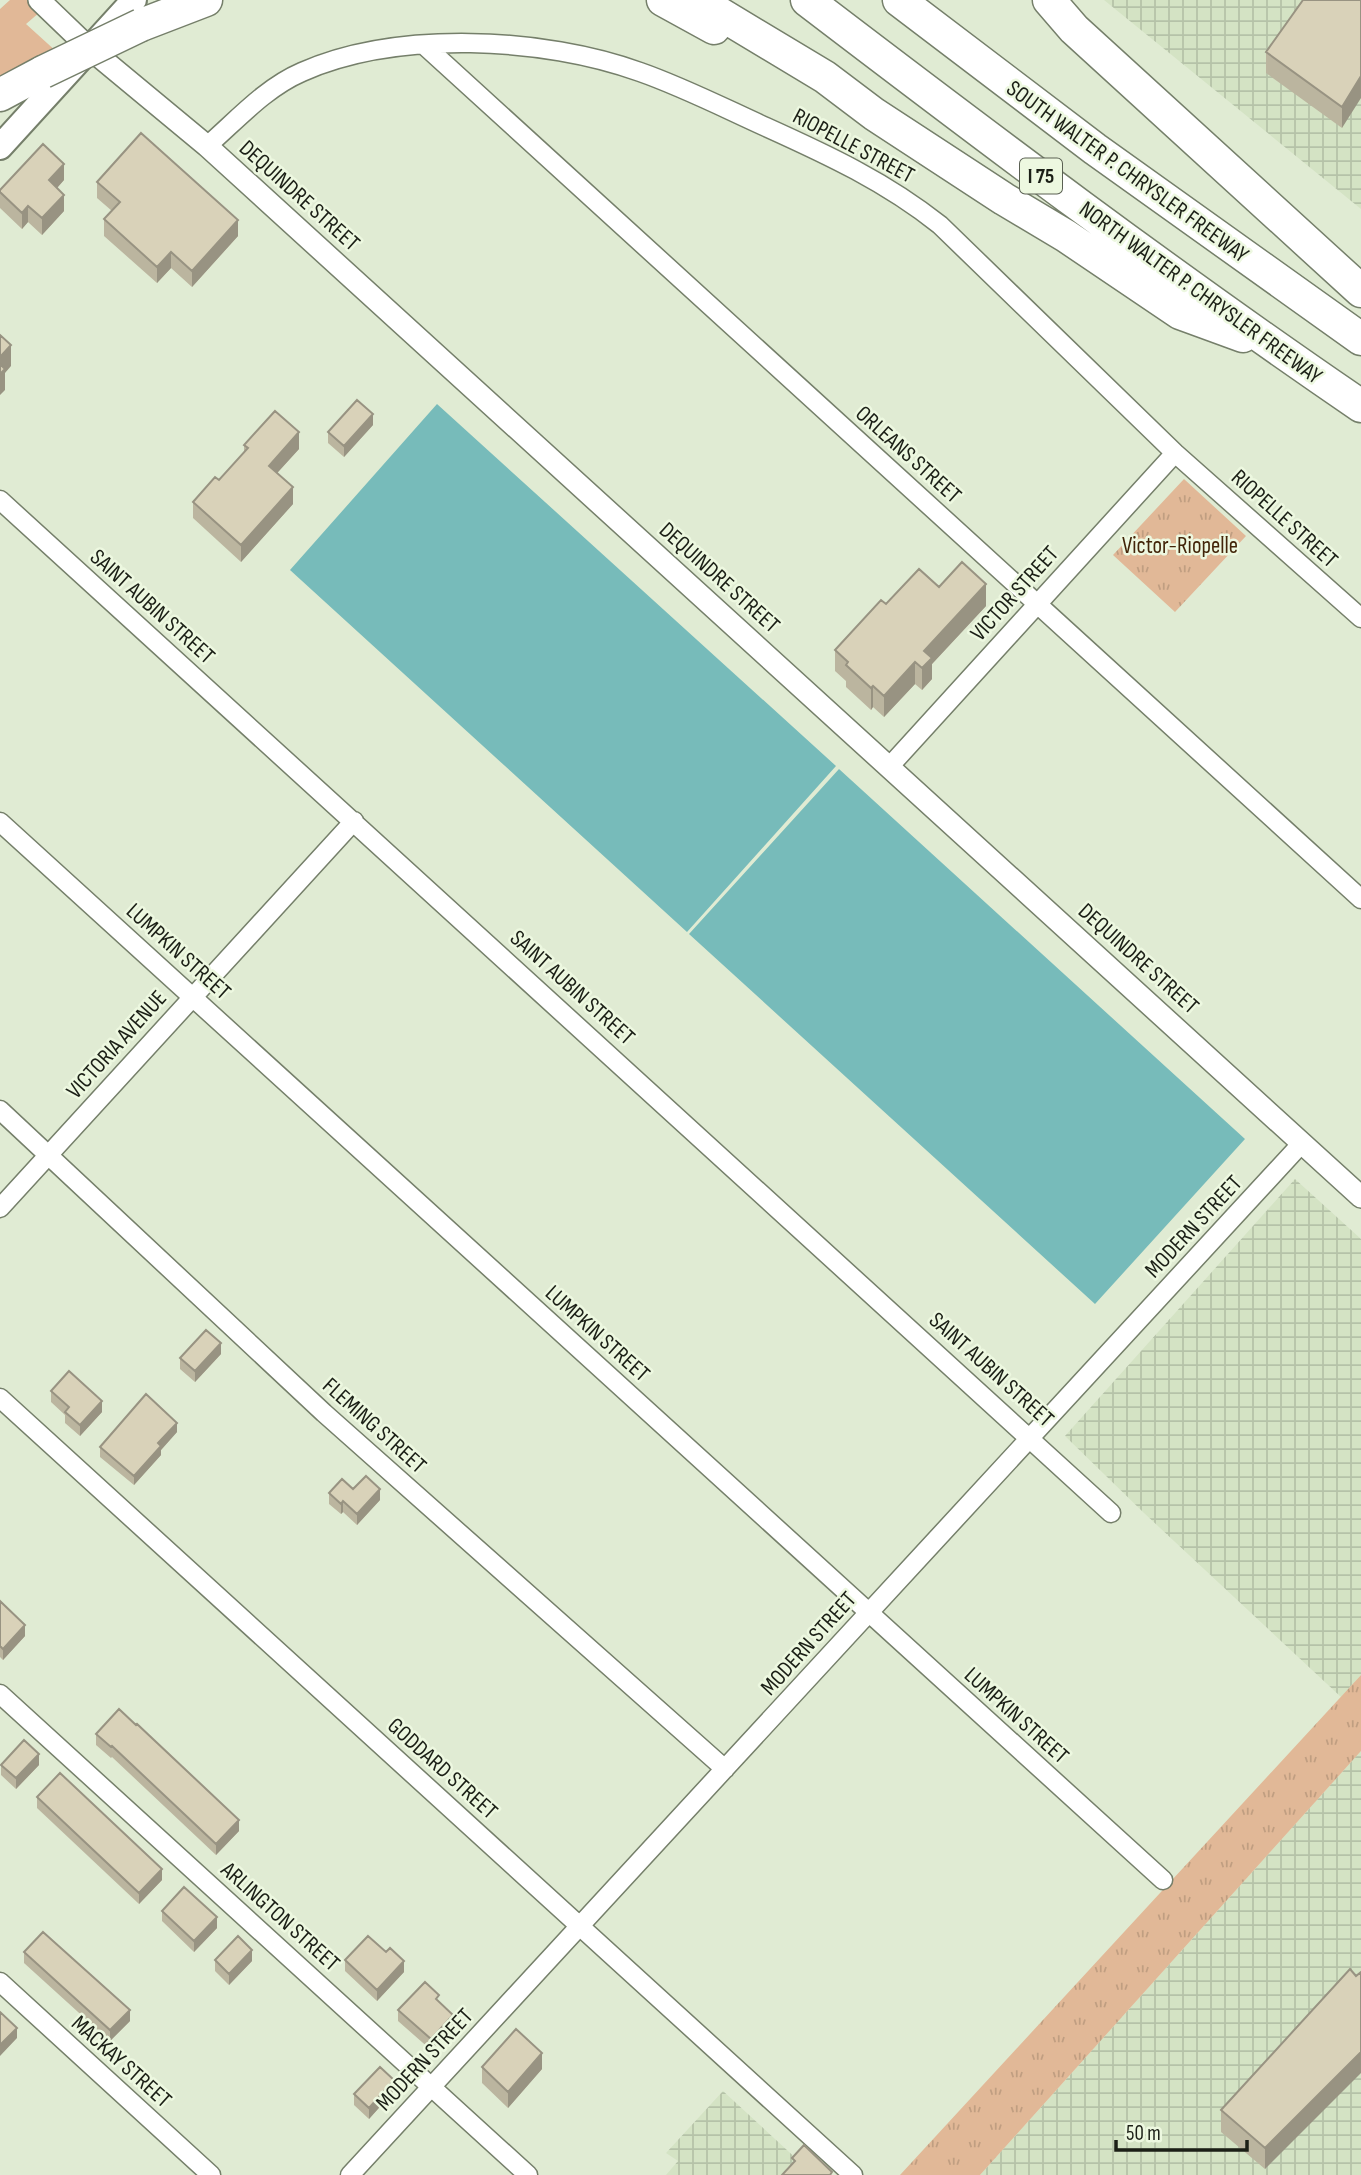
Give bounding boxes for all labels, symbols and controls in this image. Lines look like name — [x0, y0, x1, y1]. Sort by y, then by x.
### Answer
street label: SOUTH WALTER P. CHRYSLER FREEWAY — [1001, 75, 1254, 269]
street label: RIOPELLE STREET — [788, 102, 919, 190]
street label: DEQUINDRE STREET — [233, 134, 365, 257]
road number: I 75 — [1020, 158, 1062, 194]
street label: NORTH WALTER P. CHRYSLER FREEWAY — [1074, 195, 1328, 391]
street label: ORLEANS STREET — [850, 400, 967, 510]
street label: RIOPELLE STREET — [1225, 464, 1343, 574]
street label: DEQUINDRE STREET — [653, 516, 785, 639]
park label: Victor-Riopelle — [1122, 532, 1238, 560]
street label: VICTOR STREET — [965, 540, 1065, 647]
street label: SAINT AUBIN STREET — [84, 543, 221, 670]
street label: LUMPKIN STREET — [120, 897, 236, 1006]
street label: DEQUINDRE STREET — [1072, 897, 1204, 1020]
street label: SAINT AUBIN STREET — [504, 924, 641, 1051]
street label: VICTORIA AVENUE — [61, 985, 173, 1105]
street label: MODERN STREET — [1139, 1170, 1248, 1284]
street label: LUMPKIN STREET — [539, 1279, 655, 1388]
street label: SAINT AUBIN STREET — [923, 1306, 1060, 1433]
street label: FLEMING STREET — [317, 1372, 432, 1480]
street label: MODERN STREET — [755, 1586, 863, 1701]
street label: LUMPKIN STREET — [958, 1661, 1074, 1770]
street label: GODDARD STREET — [381, 1712, 503, 1826]
street label: ARLINGTON STREET — [214, 1855, 346, 1977]
street label: MODERN STREET — [370, 2003, 479, 2117]
street label: MACKAY STREET — [66, 2010, 177, 2114]
scale bar — [1116, 2108, 1247, 2152]
text: 50 m — [1126, 2121, 1161, 2146]

